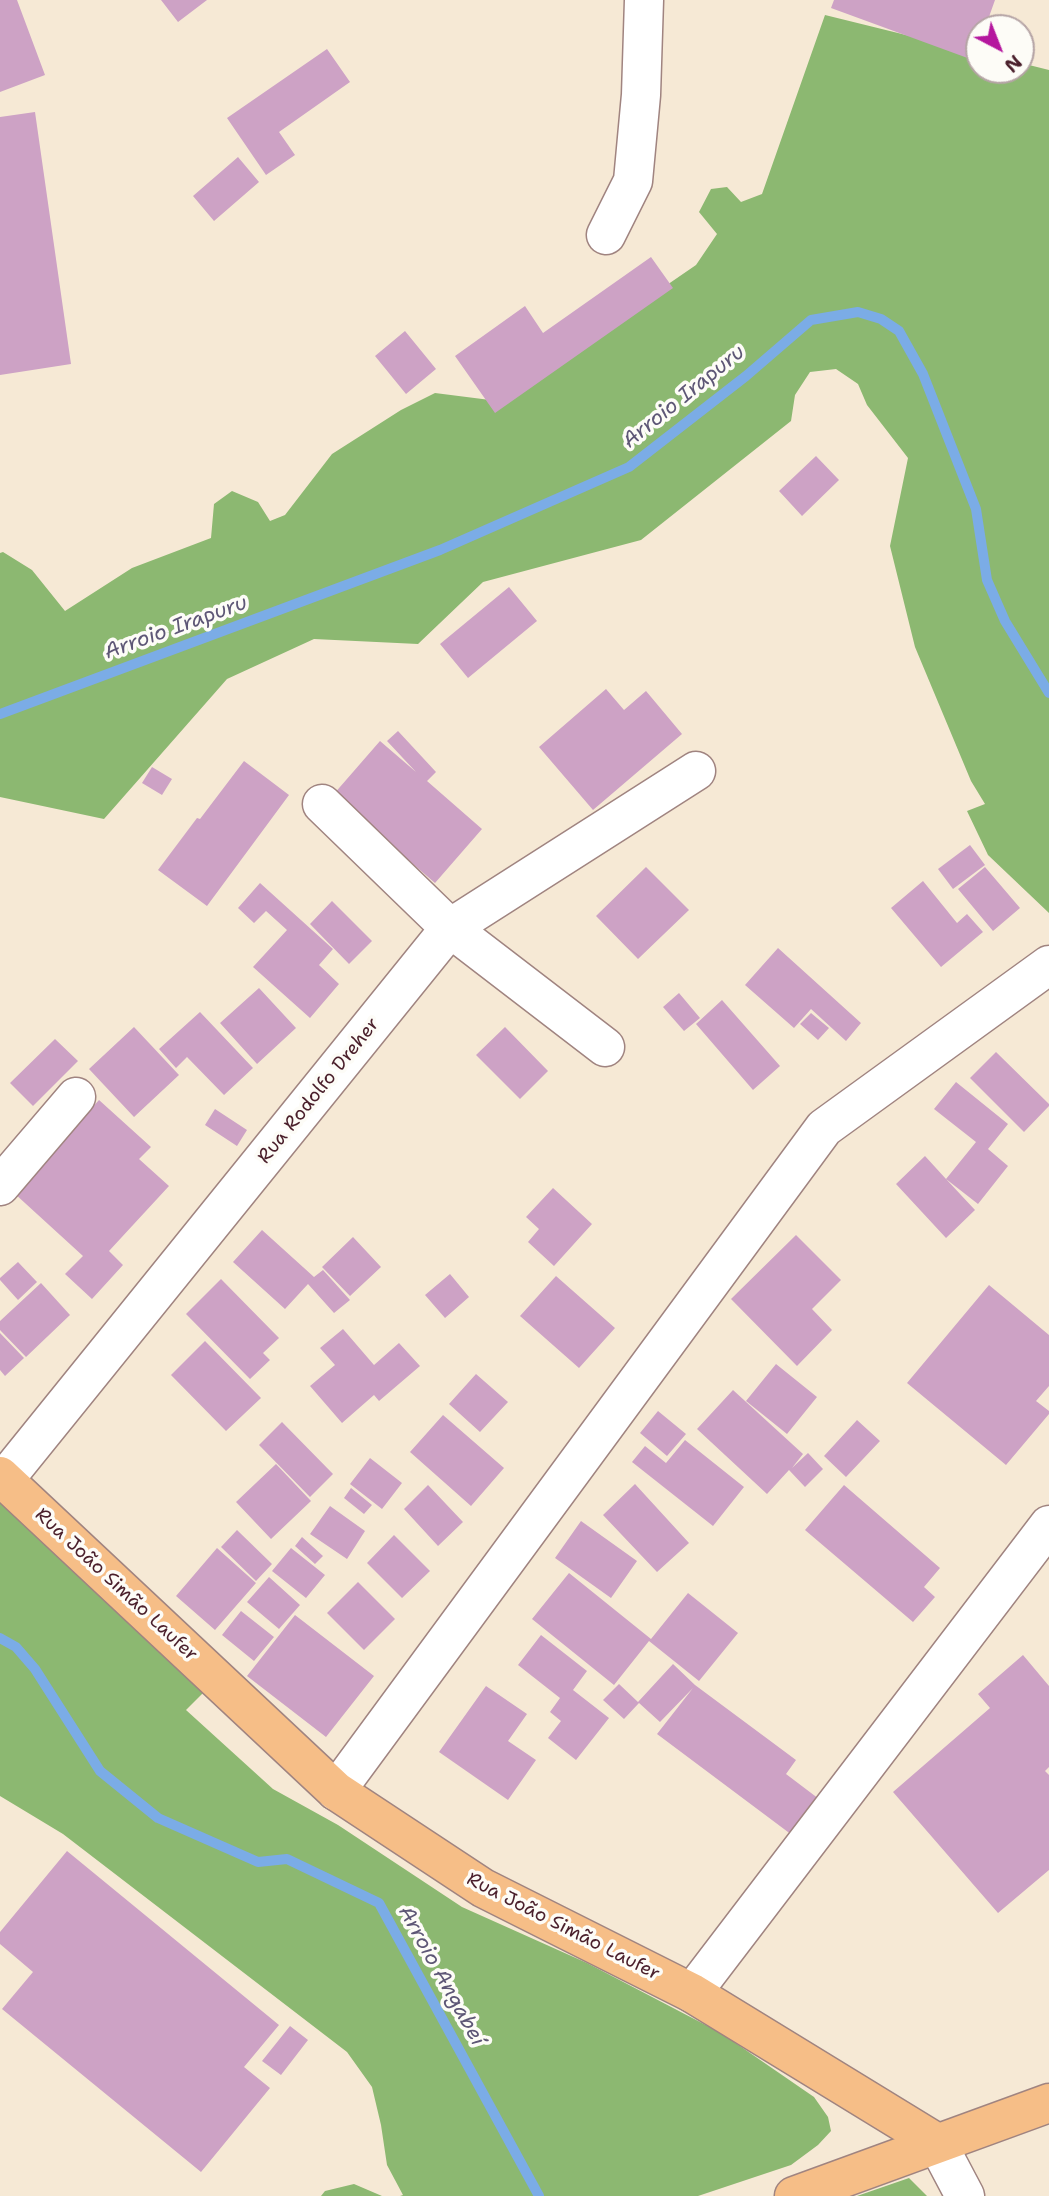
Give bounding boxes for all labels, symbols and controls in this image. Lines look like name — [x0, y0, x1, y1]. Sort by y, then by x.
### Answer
north arrow — [965, 14, 1035, 84]
text: N — [999, 49, 1027, 78]
water label: Arroio Irapuru — [618, 340, 750, 454]
water label: Arroio Irapuru — [101, 590, 251, 666]
street label: Rua Rodolfo Dreher — [253, 1014, 385, 1168]
street label: Rua João Simão Laufer — [30, 1504, 202, 1666]
street label: Rua João Simão Laufer — [462, 1868, 664, 1986]
water label: Arroio Angabeí — [392, 1902, 490, 2050]

